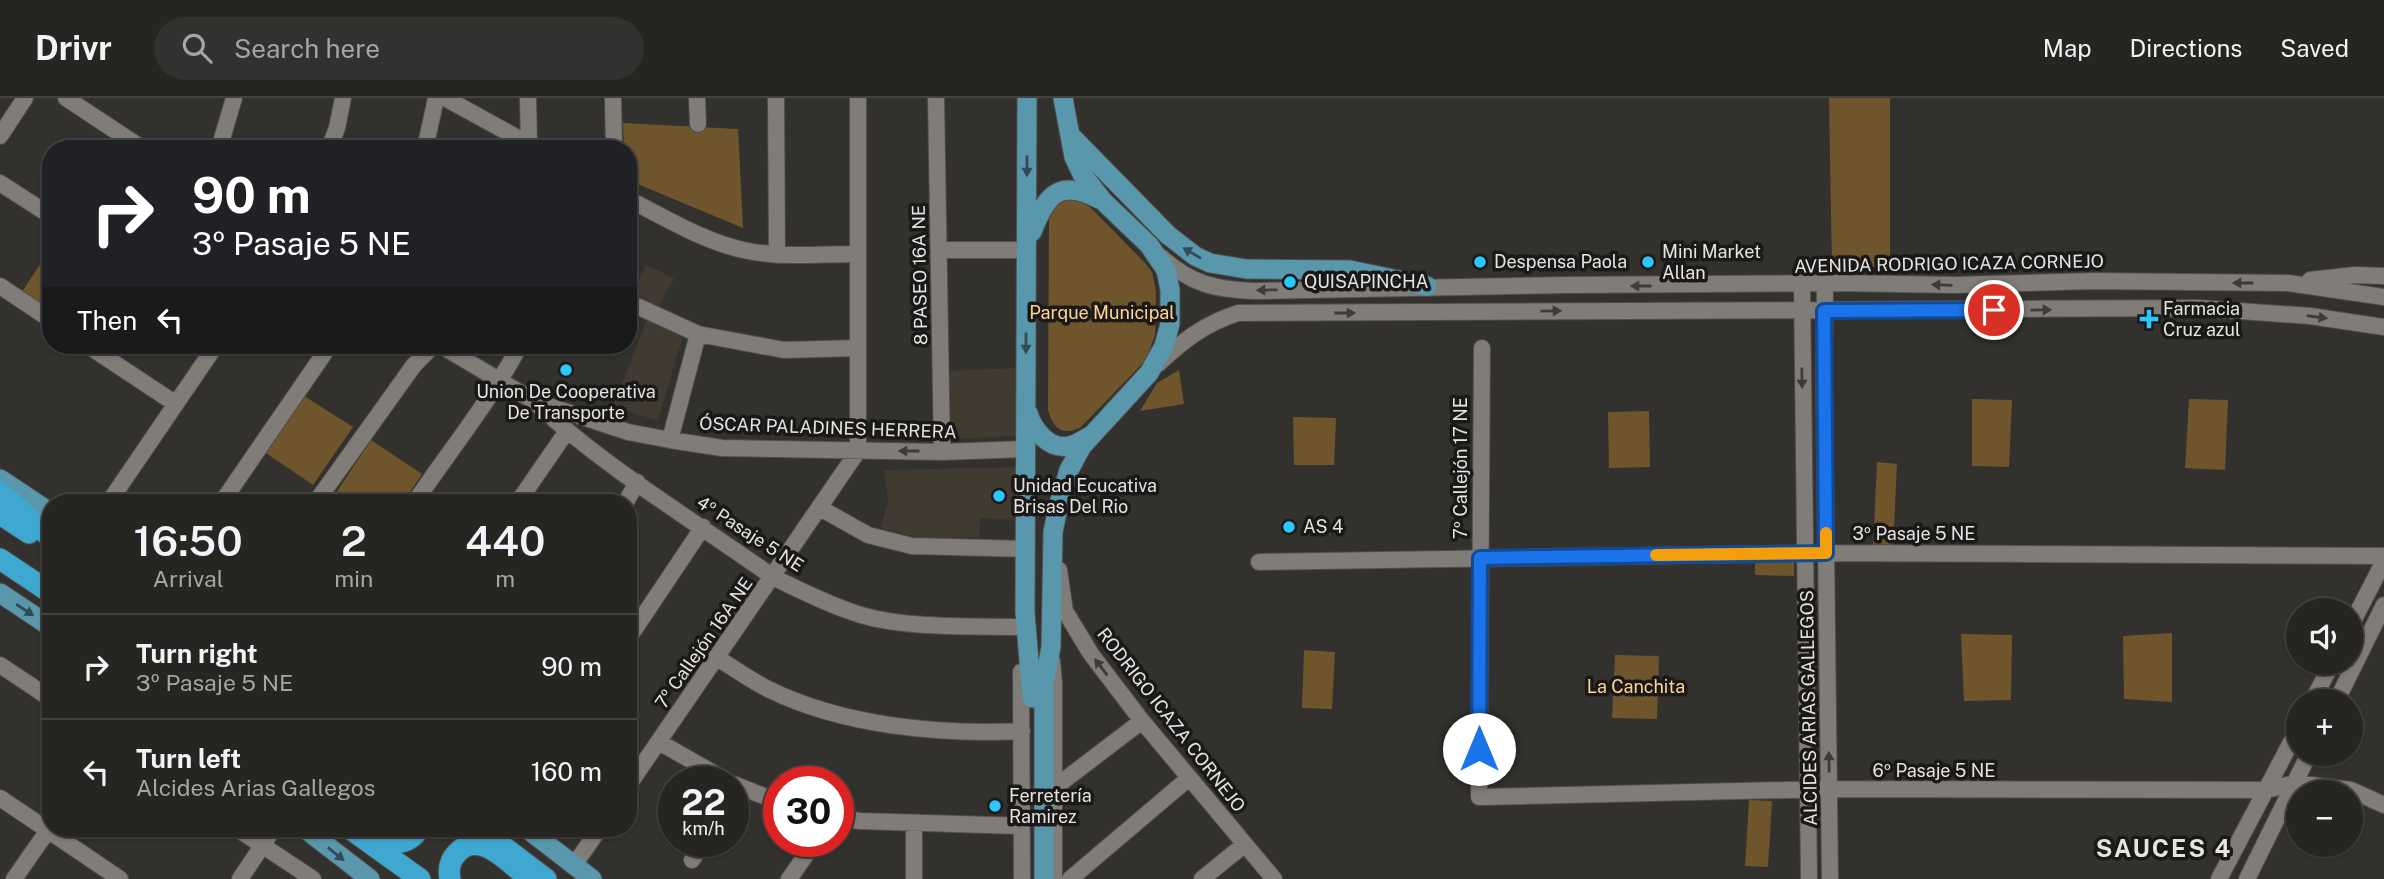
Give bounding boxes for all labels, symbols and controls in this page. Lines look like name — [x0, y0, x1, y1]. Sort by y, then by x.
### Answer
search box — [154, 17, 644, 80]
text: Drivr — [35, 29, 112, 67]
icon: search — [178, 29, 216, 67]
text: Search here — [234, 33, 380, 64]
text: Map — [2043, 34, 2092, 62]
text: Directions — [2130, 34, 2242, 62]
text: Saved — [2280, 34, 2349, 62]
one-way arrow — [1021, 155, 1033, 177]
text: 90 m — [192, 166, 311, 224]
icon: right — [77, 168, 168, 259]
street label: 8 PASEO 16A NE — [908, 205, 931, 345]
text: 3º Pasaje 5 NE — [192, 225, 411, 262]
place label: Mini Market Allan — [1662, 241, 1761, 283]
one-way arrow — [1182, 247, 1201, 259]
street label: AVENIDA RODRIGO ICAZA CORNEJO — [1794, 250, 2104, 277]
place label: Despensa Paola — [1494, 251, 1627, 272]
marker: Despensa Paola — [1472, 254, 1488, 270]
marker: Mini Market Allan — [1640, 254, 1656, 270]
place label: QUISAPINCHA — [1304, 271, 1429, 292]
marker: QUISAPINCHA — [1282, 274, 1298, 290]
one-way arrow — [2232, 277, 2254, 289]
one-way arrow — [1931, 279, 1953, 291]
one-way arrow — [1630, 280, 1652, 292]
pin — [1964, 280, 2024, 340]
one-way arrow — [1256, 285, 1278, 296]
icon: arrive — [1975, 291, 2013, 329]
place label: Farmacia Cruz azul — [2163, 298, 2240, 340]
icon: left — [151, 301, 189, 339]
park label: Parque Municipal — [1029, 302, 1175, 323]
one-way arrow — [2030, 304, 2052, 316]
text: Then — [77, 305, 137, 336]
one-way arrow — [1540, 305, 1562, 317]
one-way arrow — [1334, 307, 1356, 318]
marker: Farmacia Cruz azul — [2141, 311, 2157, 327]
one-way arrow — [2306, 311, 2328, 322]
one-way arrow — [1021, 332, 1032, 354]
marker: Union De Cooperativa De Transporte — [558, 362, 574, 378]
one-way arrow — [1796, 367, 1808, 389]
place label: Union De Cooperativa De Transporte — [476, 381, 656, 423]
street label: 7º Callejón 17 NE — [1450, 397, 1471, 539]
street label: ÓSCAR PALADINES HERRERA — [699, 412, 957, 442]
one-way arrow — [898, 445, 920, 457]
place label: Unidad Ecucativa Brisas Del Rio — [1013, 475, 1157, 517]
marker: Unidad Ecucativa Brisas Del Rio — [991, 488, 1007, 504]
street label: 4º Pasaje 5 NE — [693, 491, 808, 576]
text: 16:50 — [134, 516, 243, 565]
text: 2 — [341, 516, 367, 565]
text: 440 — [465, 516, 545, 565]
place label: AS 4 — [1303, 516, 1343, 537]
marker: AS 4 — [1281, 519, 1297, 535]
street label: 3º Pasaje 5 NE — [1852, 523, 1976, 544]
text: Arrival — [153, 565, 224, 592]
text: min — [334, 565, 373, 592]
text: m — [495, 565, 515, 592]
street label: 7º Callejón 16A NE — [650, 573, 757, 712]
street label: ALCIDES ARIAS GALLEGOS — [1796, 590, 1821, 826]
map controls — [2286, 598, 2363, 857]
button: sound — [2286, 598, 2363, 675]
one-way arrow — [16, 603, 35, 616]
street label: RODRIGO ICAZA CORNEJO — [1093, 624, 1250, 816]
text: Turn right — [136, 638, 258, 669]
icon: right — [77, 648, 115, 686]
text: 90 m — [541, 651, 602, 682]
one-way arrow — [1093, 658, 1108, 676]
text: 3º Pasaje 5 NE — [136, 669, 293, 696]
park label: La Canchita — [1587, 676, 1685, 697]
button: + — [2286, 689, 2363, 766]
position arrow — [1442, 712, 1516, 786]
text: Turn left — [136, 743, 241, 774]
one-way arrow — [1823, 751, 1835, 773]
icon: left — [77, 753, 115, 791]
text: 160 m — [531, 756, 602, 787]
street label: 6º Pasaje 5 NE — [1873, 760, 1995, 781]
speed limit sign: 30 — [763, 766, 854, 857]
text: Alcides Arias Gallegos — [136, 774, 375, 801]
button: − — [2286, 780, 2363, 857]
text: 22 — [681, 782, 726, 823]
place label: Ferretería Ramirez — [1009, 785, 1092, 827]
marker: Ferretería Ramirez — [987, 798, 1003, 814]
text: km/h — [682, 818, 725, 839]
district label: SAUCES 4 — [2096, 834, 2232, 862]
one-way arrow — [328, 846, 345, 861]

